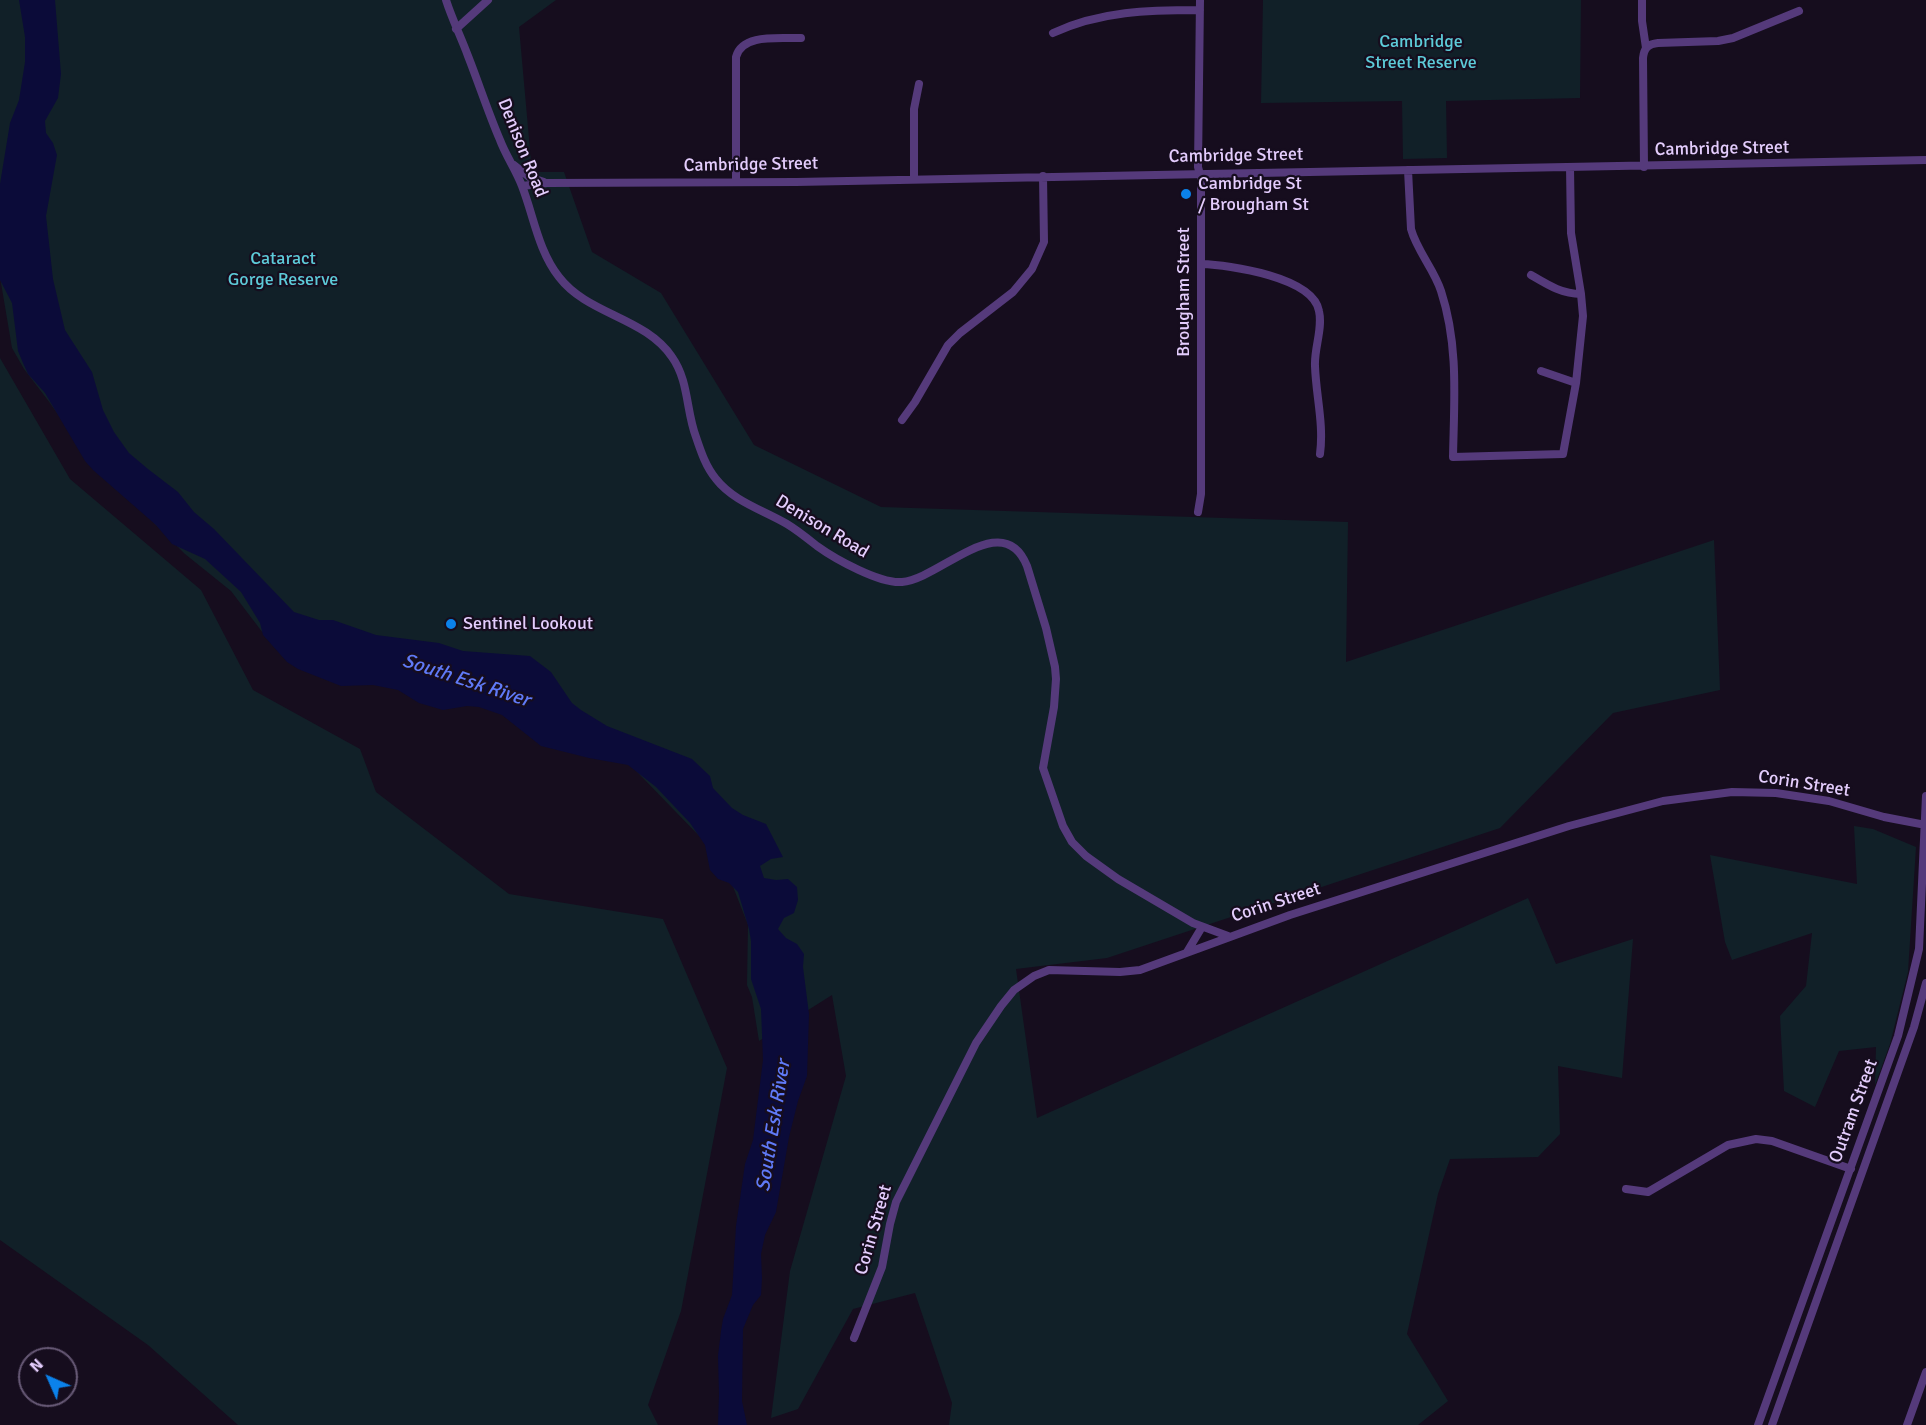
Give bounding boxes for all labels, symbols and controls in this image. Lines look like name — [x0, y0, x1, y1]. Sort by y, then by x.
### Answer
park label: Cambridge Street Reserve — [1365, 31, 1477, 74]
street label: Denison Road — [492, 95, 552, 201]
street label: Cambridge Street — [1655, 137, 1789, 161]
street label: Cambridge Street — [1169, 144, 1303, 168]
street label: Cambridge Street — [684, 153, 818, 177]
place label: Cambridge St / Brougham St — [1198, 173, 1309, 216]
marker: Cambridge St / Brougham St — [1179, 187, 1193, 201]
street label: Brougham Street — [1173, 227, 1195, 357]
park label: Cataract Gorge Reserve — [228, 248, 338, 290]
street label: Denison Road — [771, 491, 873, 563]
place label: Sentinel Lookout — [463, 613, 593, 635]
marker: Sentinel Lookout — [444, 617, 458, 631]
water label: South Esk River — [399, 649, 533, 713]
street label: Corin Street — [1757, 766, 1851, 802]
street label: Corin Street — [1229, 878, 1323, 928]
street label: Outram Street — [1825, 1056, 1883, 1166]
water label: South Esk River — [752, 1059, 796, 1193]
street label: Corin Street — [851, 1183, 897, 1277]
north arrow — [18, 1347, 78, 1407]
text: N — [26, 1355, 48, 1377]

